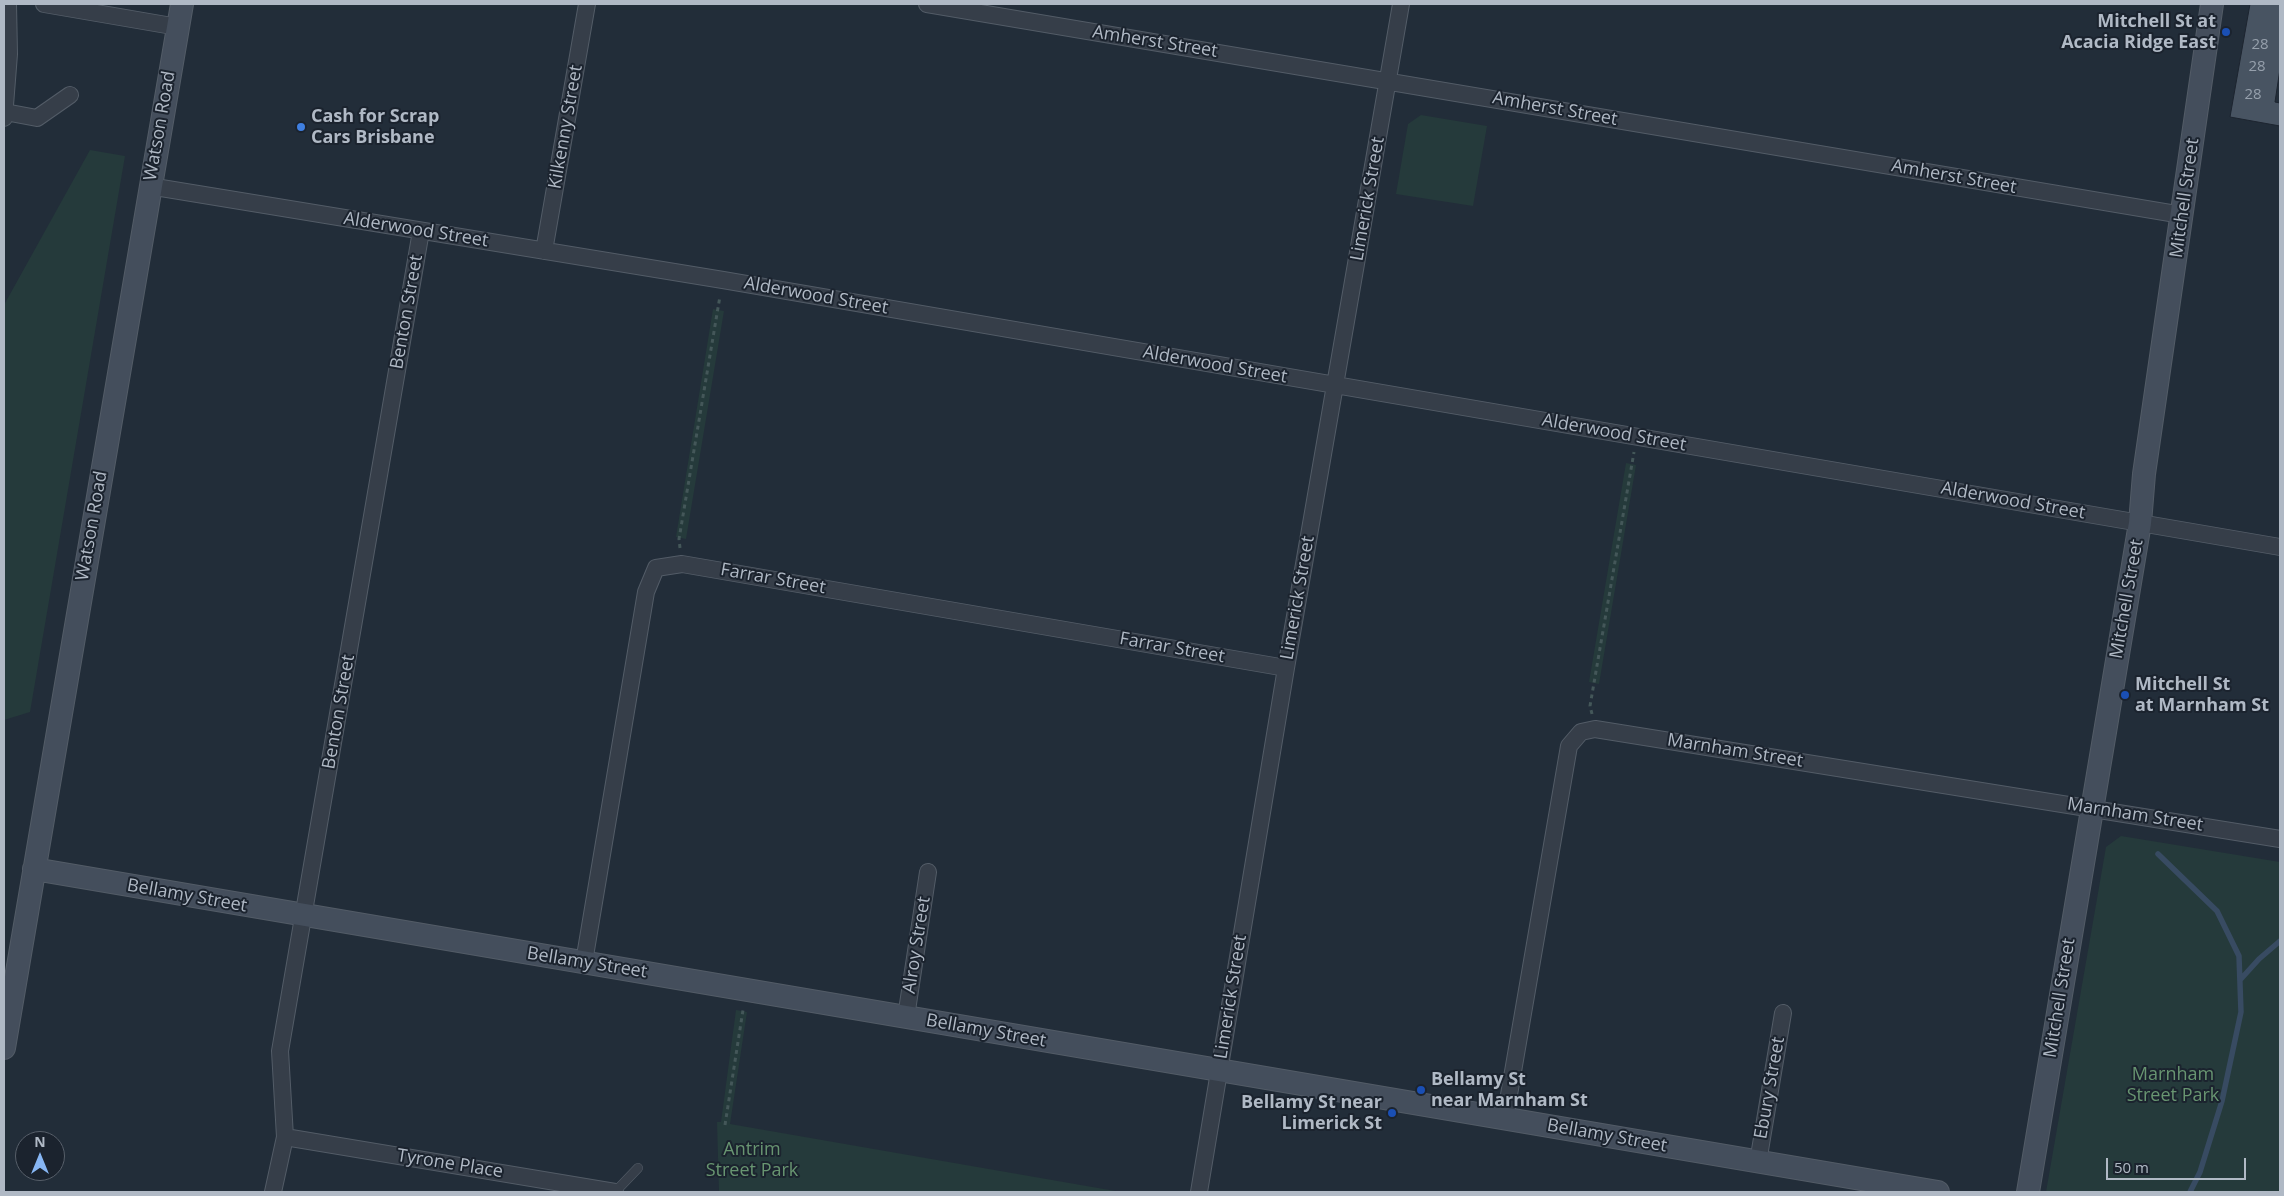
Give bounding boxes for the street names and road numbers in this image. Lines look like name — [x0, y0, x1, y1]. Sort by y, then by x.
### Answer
street label: Amherst Street — [1091, 21, 1219, 63]
street label: Kilkenny Street — [544, 63, 588, 191]
street label: Watson Road — [140, 69, 180, 183]
street label: Amherst Street — [1491, 87, 1619, 131]
street label: Limerick Street — [1346, 135, 1390, 263]
street label: Mitchell Street — [2166, 137, 2204, 259]
street label: Amherst Street — [1890, 155, 2018, 199]
street label: Alderwood Street — [342, 208, 490, 252]
street label: Benton Street — [386, 253, 428, 371]
street label: Alderwood Street — [742, 273, 890, 319]
street label: Alderwood Street — [1141, 342, 1289, 388]
street label: Alderwood Street — [1540, 410, 1688, 456]
street label: Watson Road — [72, 469, 112, 583]
street label: Alderwood Street — [1939, 478, 2087, 524]
street label: Limerick Street — [1276, 534, 1320, 662]
street label: Mitchell Street — [2106, 538, 2148, 660]
street label: Farrar Street — [719, 559, 827, 599]
street label: Farrar Street — [1118, 628, 1226, 668]
street label: Benton Street — [318, 653, 360, 771]
street label: Marnham Street — [1666, 730, 1804, 772]
street label: Marnham Street — [2066, 794, 2204, 836]
street label: Bellamy Street — [125, 875, 249, 917]
street label: Alroy Street — [899, 895, 935, 995]
street label: Limerick Street — [1211, 933, 1251, 1061]
street label: Mitchell Street — [2040, 937, 2080, 1059]
street label: Bellamy Street — [525, 943, 649, 983]
street label: Bellamy Street — [924, 1010, 1048, 1052]
street label: Ebury Street — [1750, 1035, 1790, 1141]
street label: Bellamy Street — [1545, 1115, 1669, 1157]
street label: Tyrone Place — [395, 1145, 505, 1183]

